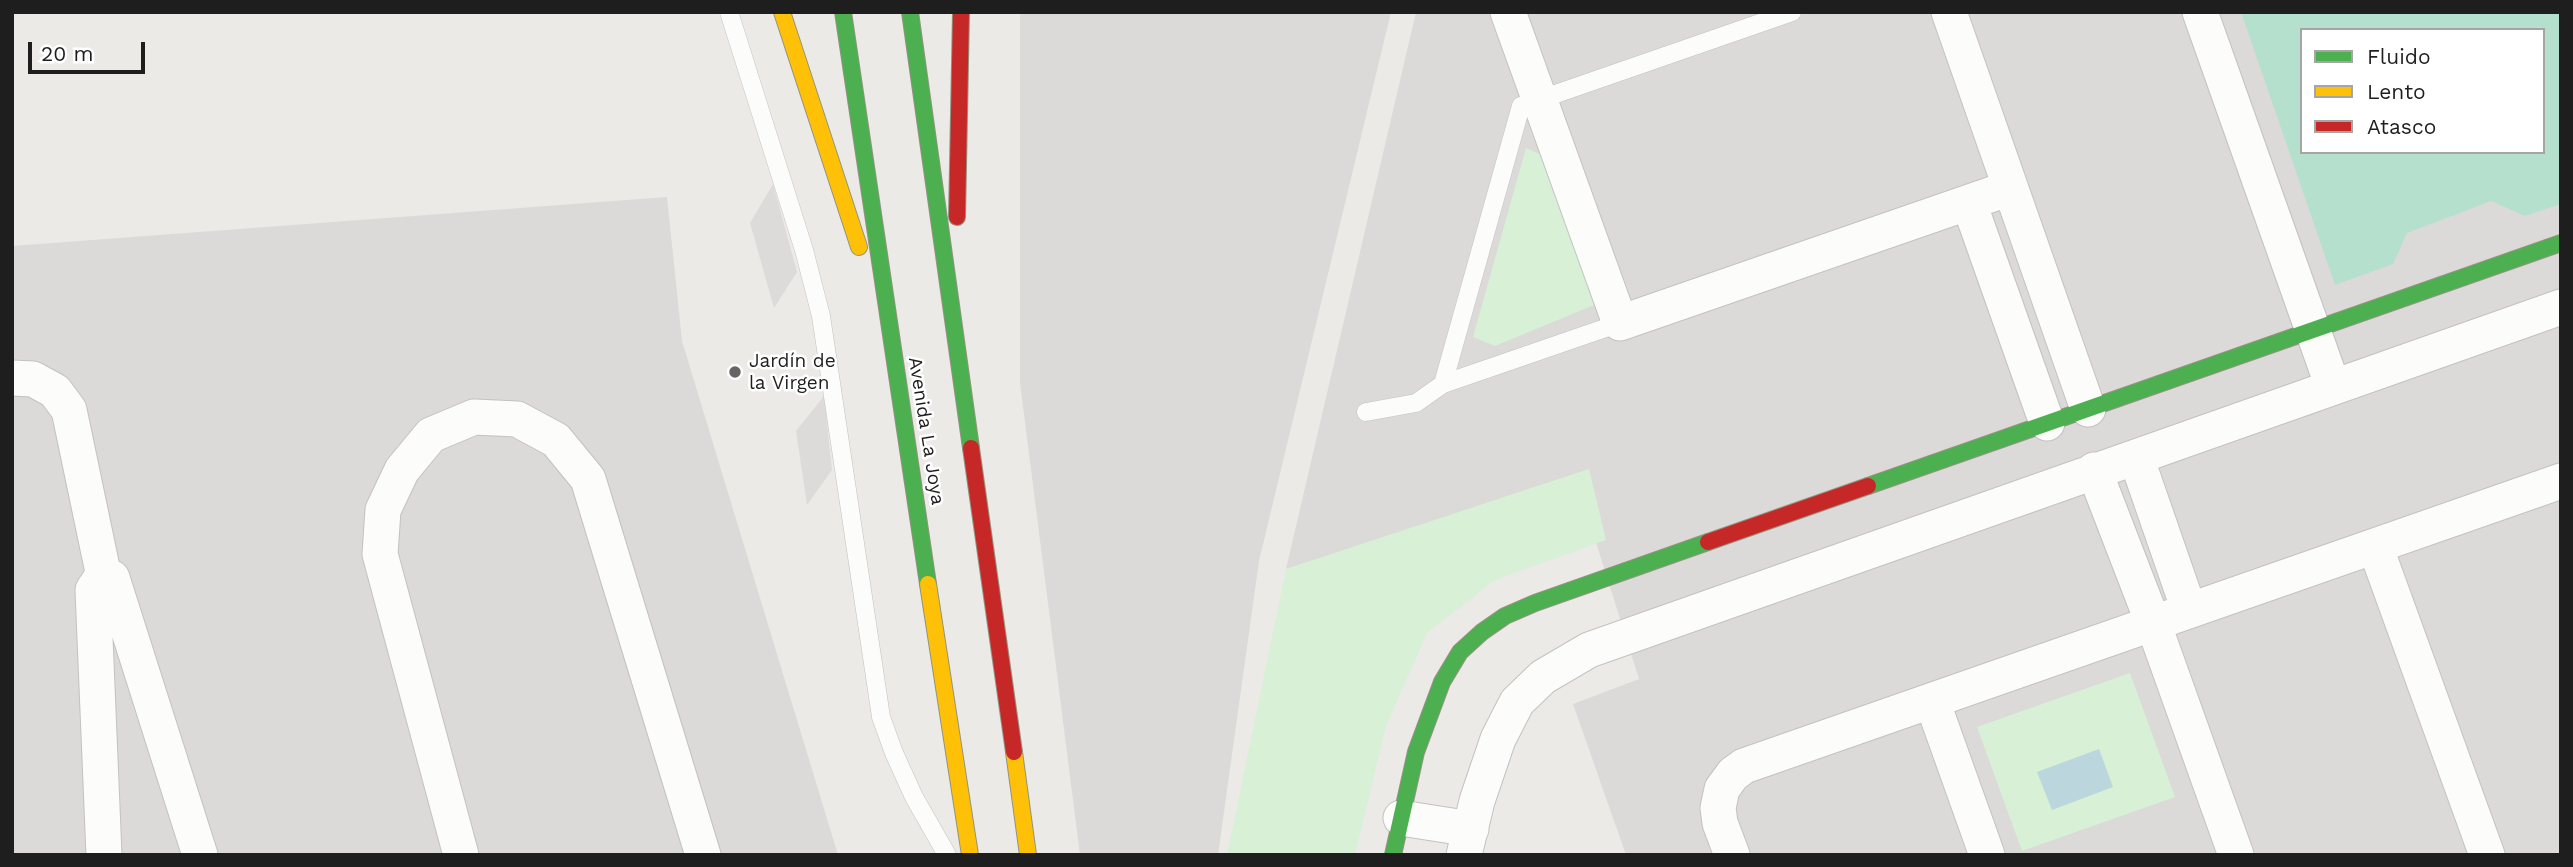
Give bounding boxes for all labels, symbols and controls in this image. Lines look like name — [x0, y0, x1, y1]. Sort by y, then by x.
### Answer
scale bar — [32, 28, 149, 72]
legend — [2300, 28, 2545, 154]
text: 20 m — [41, 41, 93, 66]
text: Fluido — [2367, 44, 2431, 69]
text: Lento — [2367, 79, 2426, 104]
text: Atasco — [2367, 114, 2436, 139]
place label: Jardín de la Virgen — [749, 350, 836, 394]
street label: Avenida La Joya — [903, 355, 949, 507]
marker: Jardín de la Virgen — [727, 364, 743, 380]

